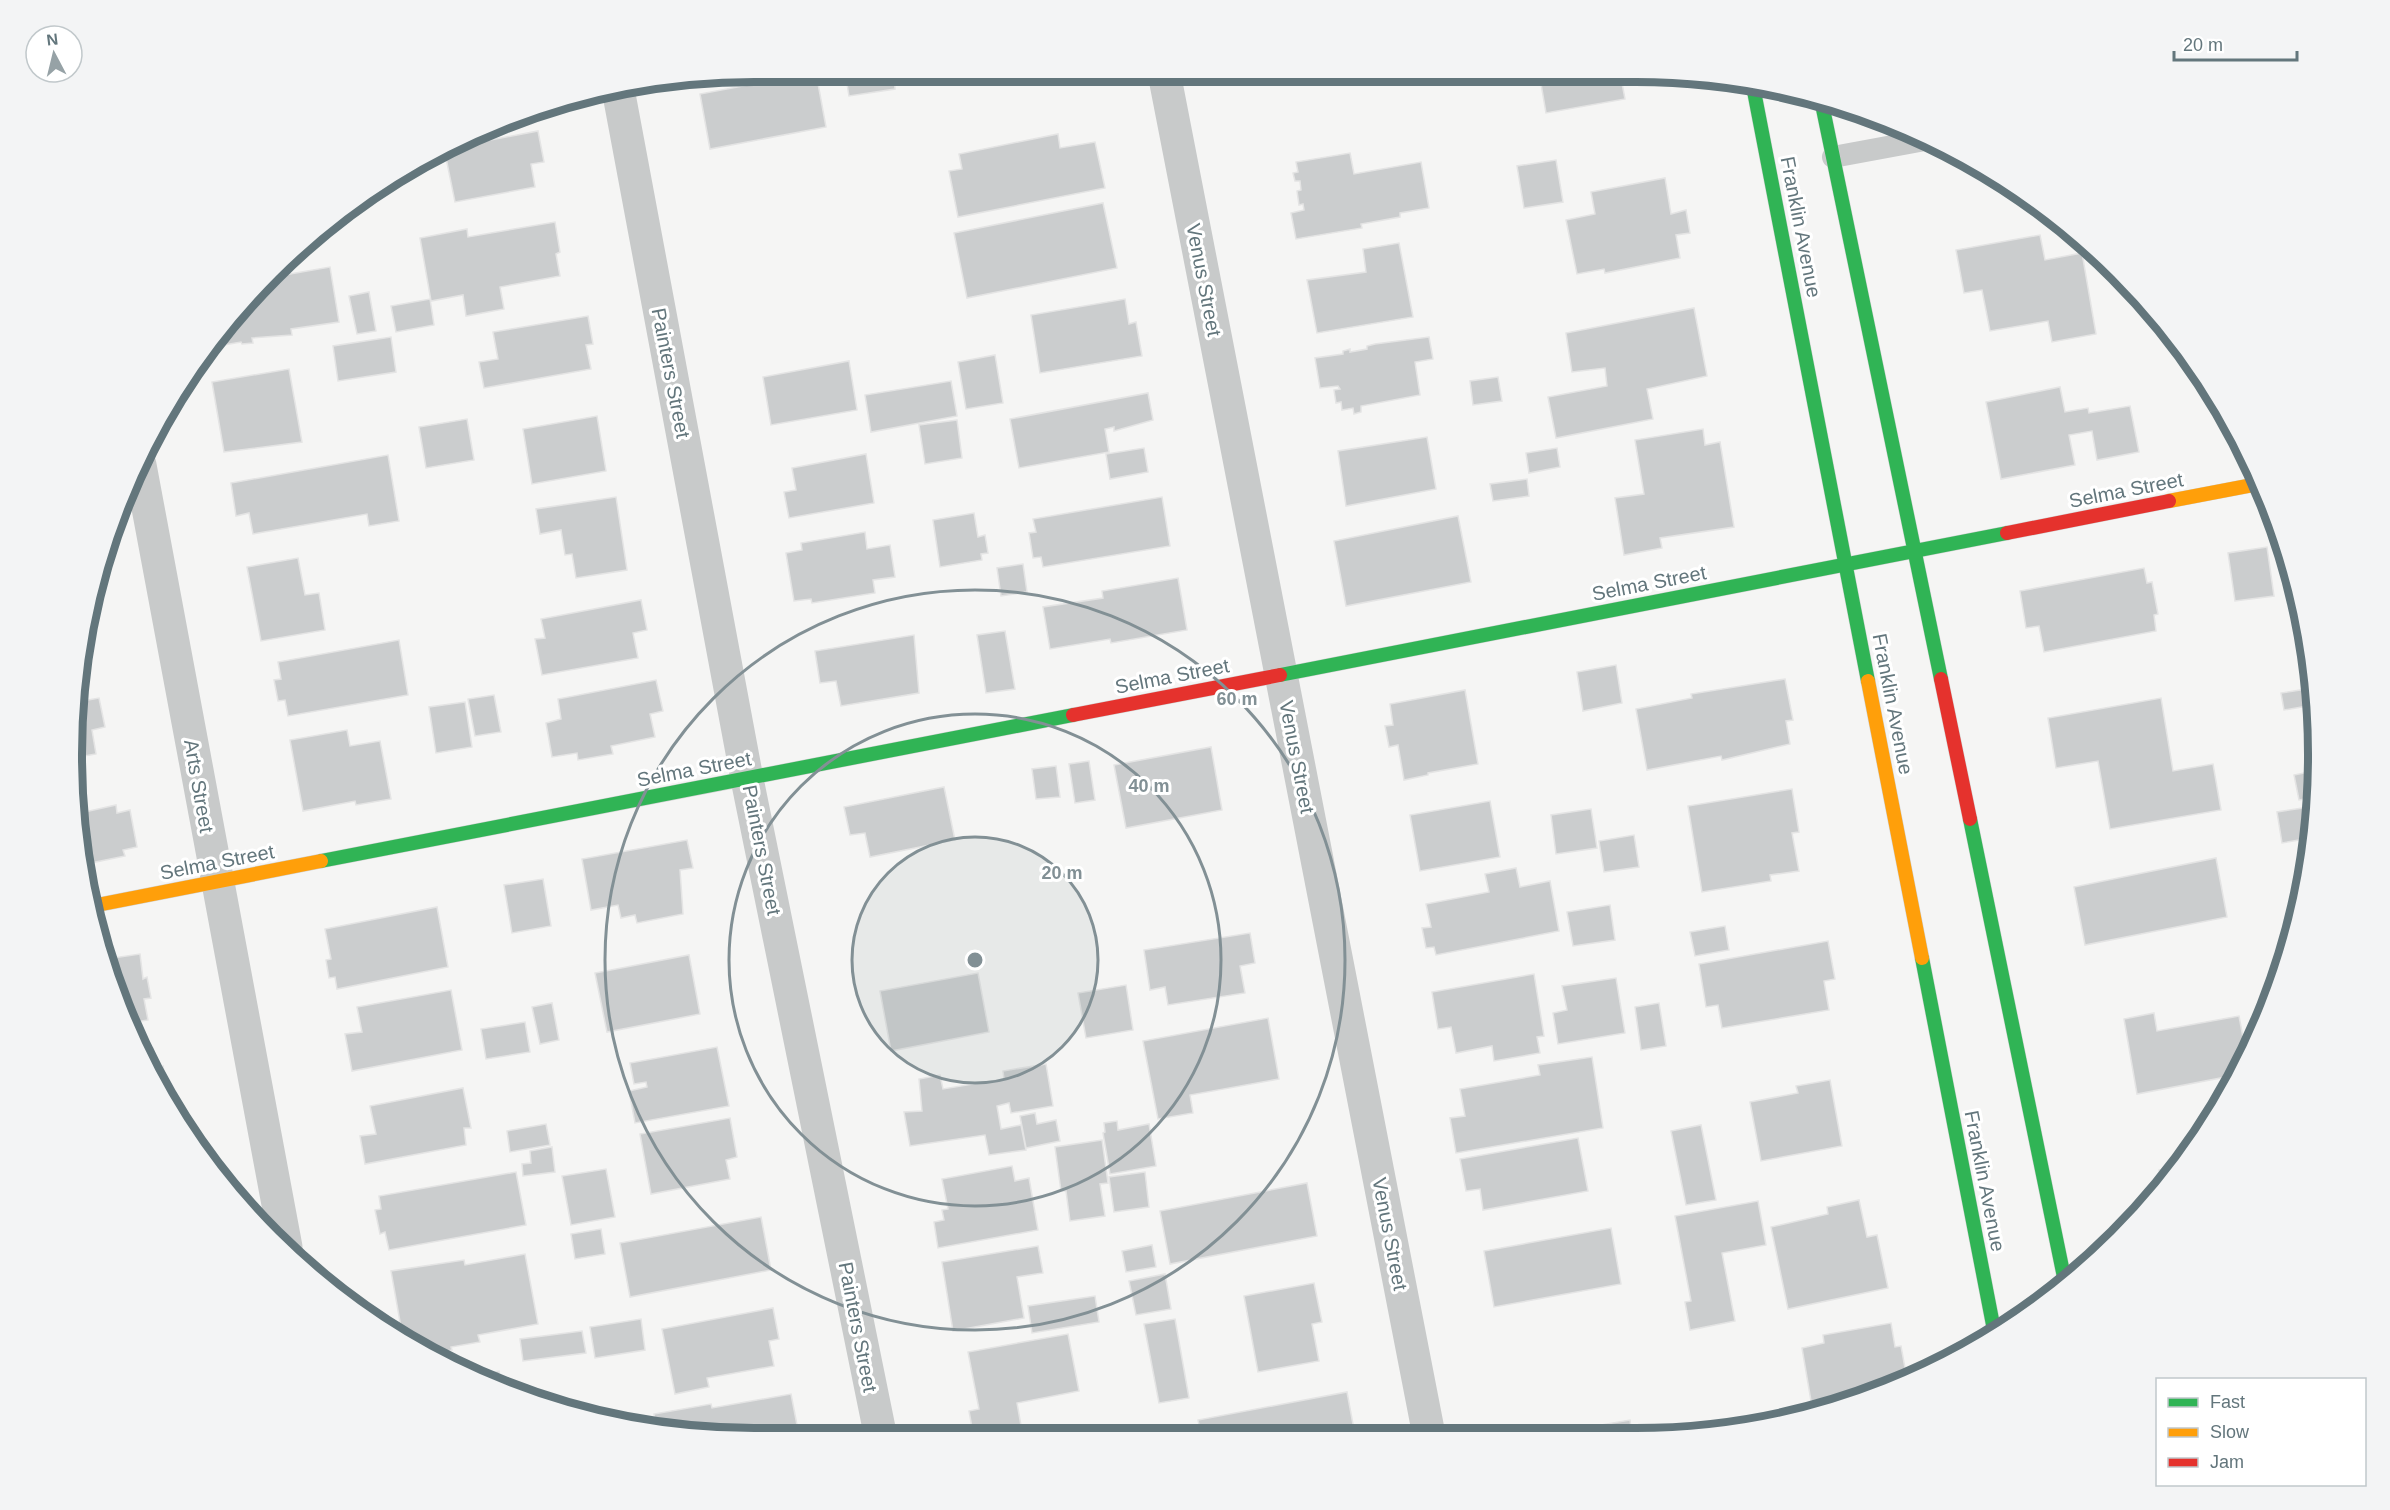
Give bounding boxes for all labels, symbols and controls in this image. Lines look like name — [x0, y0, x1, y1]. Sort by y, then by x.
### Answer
north arrow — [24, 24, 84, 84]
scale bar — [2174, 24, 2297, 62]
text: N — [45, 30, 59, 49]
text: 20 m — [2183, 35, 2223, 55]
street label: Franklin Avenue — [1777, 155, 1825, 299]
street label: Venus Street — [1182, 222, 1226, 339]
street label: Painters Street — [648, 306, 695, 440]
street label: Selma Street — [2067, 468, 2185, 512]
street label: Selma Street — [1590, 561, 1708, 605]
street label: Franklin Avenue — [1869, 632, 1917, 776]
street label: Selma Street — [1113, 654, 1231, 698]
text: 60 m — [1216, 689, 1258, 709]
street label: Venus Street — [1275, 699, 1319, 816]
street label: Arts Street — [180, 738, 218, 835]
street label: Selma Street — [635, 747, 753, 791]
text: 40 m — [1128, 776, 1170, 796]
street label: Painters Street — [739, 783, 786, 917]
street label: Selma Street — [158, 840, 276, 884]
text: 20 m — [1041, 863, 1083, 883]
centre of rings — [965, 950, 985, 970]
street label: Franklin Avenue — [1961, 1109, 2009, 1253]
street label: Venus Street — [1368, 1176, 1412, 1293]
street label: Painters Street — [835, 1260, 882, 1394]
legend — [2156, 1378, 2366, 1486]
text: Fast — [2210, 1392, 2245, 1412]
text: Slow — [2210, 1422, 2250, 1442]
text: Jam — [2210, 1452, 2244, 1472]

